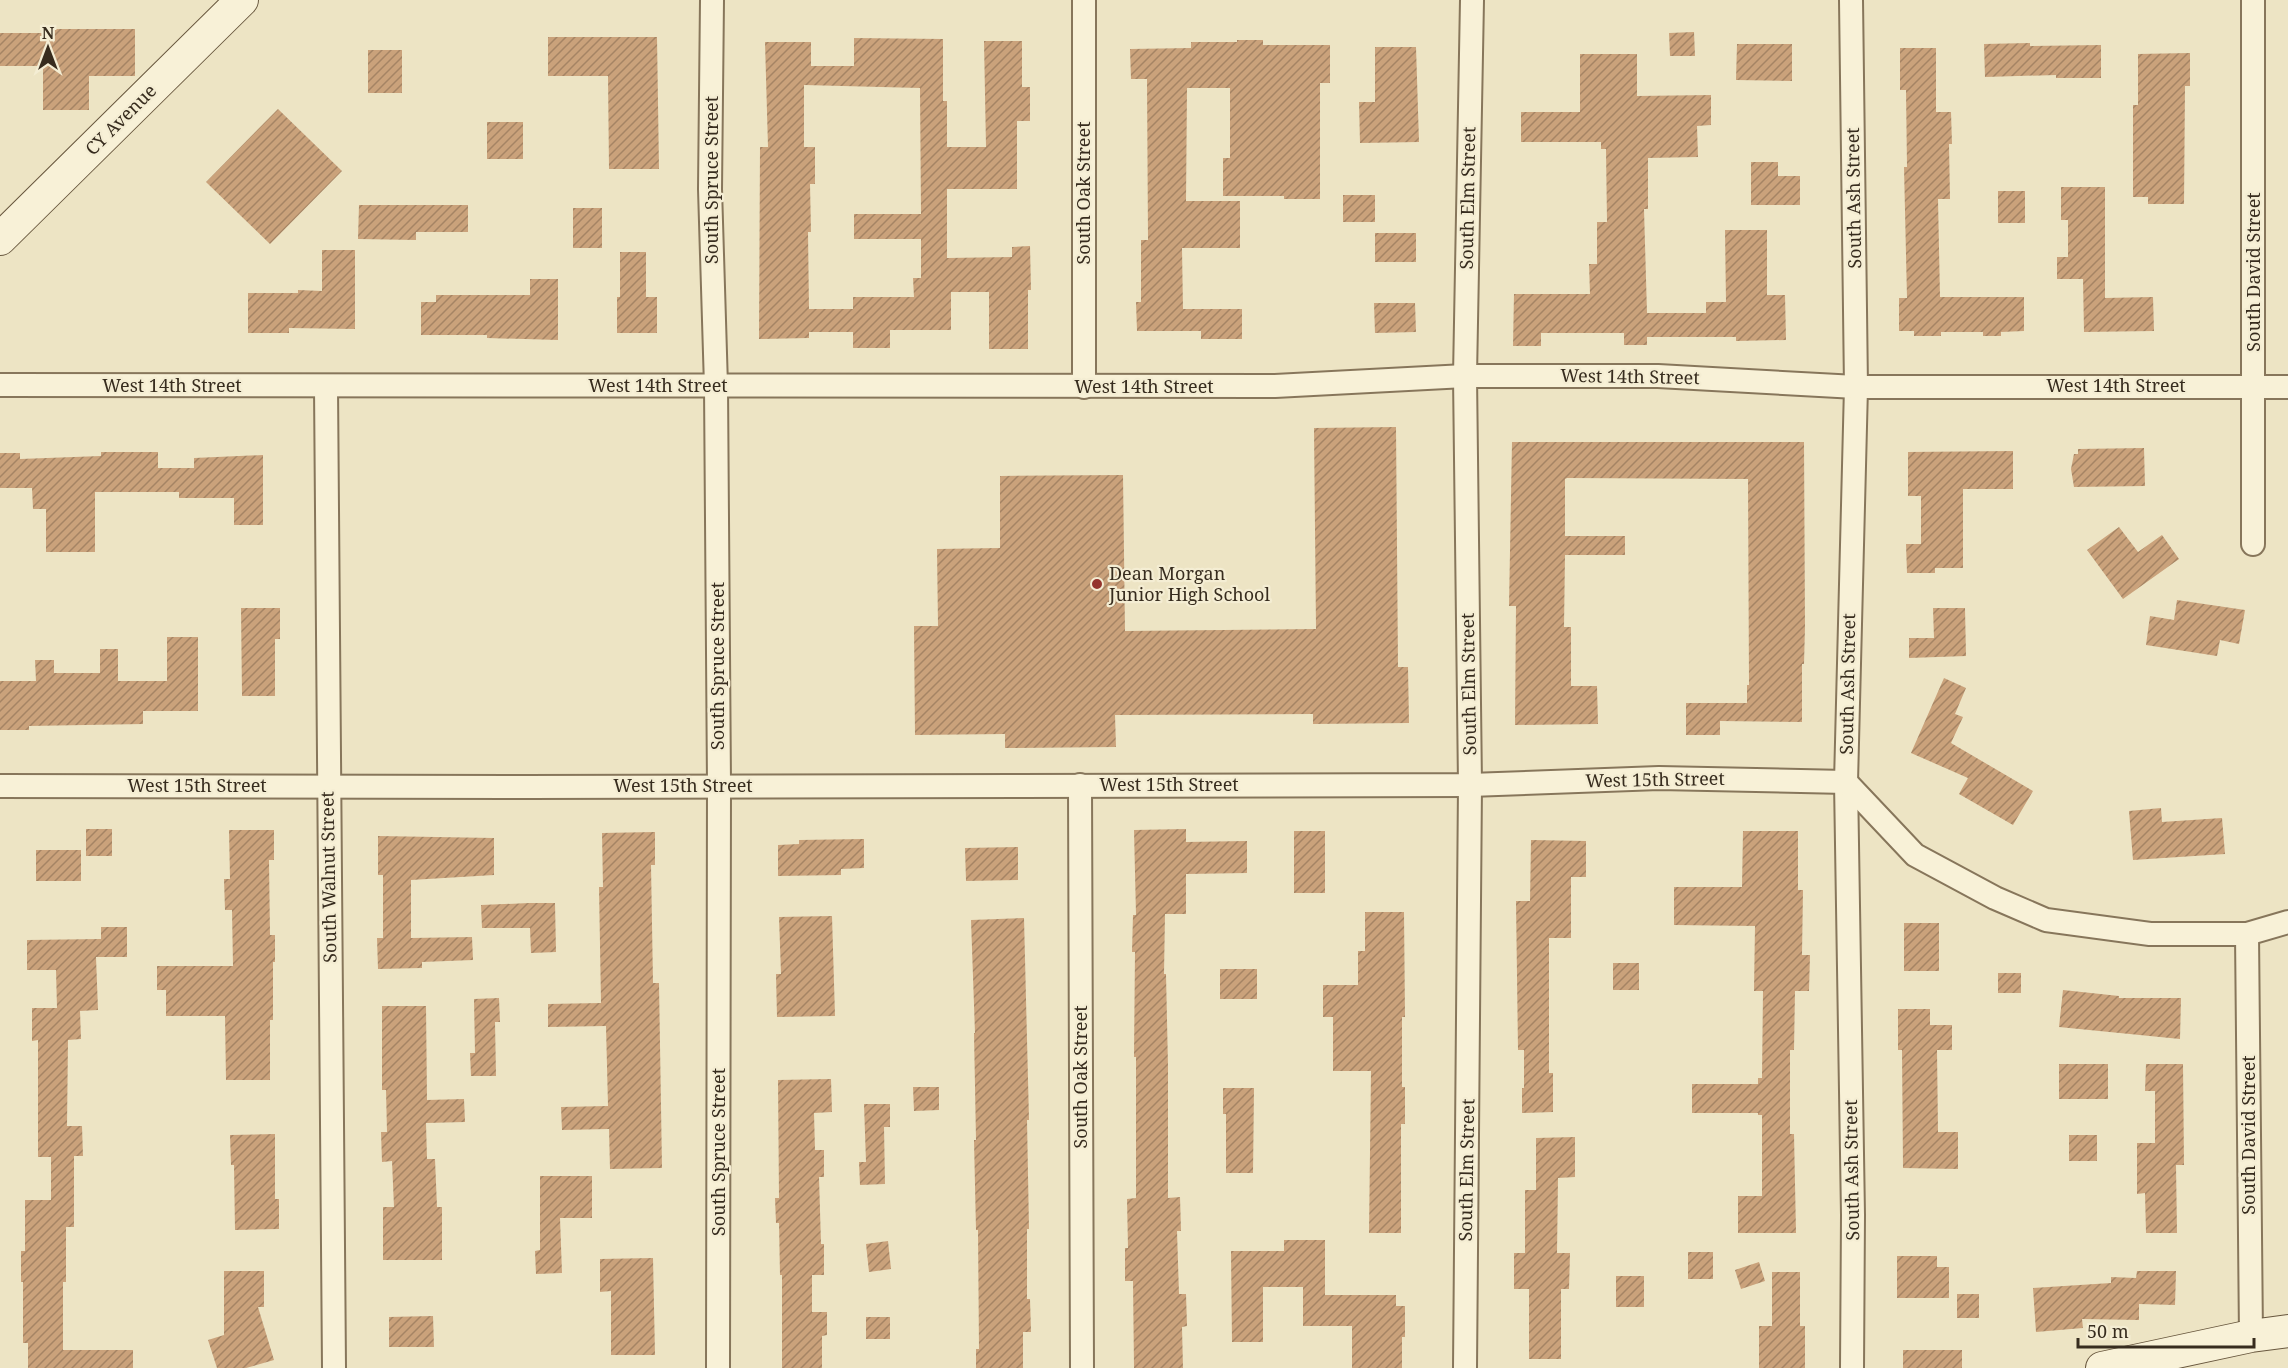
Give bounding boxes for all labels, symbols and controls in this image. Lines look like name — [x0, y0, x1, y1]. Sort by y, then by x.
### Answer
north arrow — [18, 18, 78, 78]
text: N — [42, 22, 55, 44]
street label: CY Avenue — [80, 79, 161, 160]
street label: South Spruce Street — [699, 96, 723, 264]
street label: South Oak Street — [1071, 122, 1095, 264]
street label: South Elm Street — [1454, 126, 1480, 270]
street label: South Ash Street — [1840, 127, 1866, 269]
street label: South David Street — [2241, 192, 2265, 352]
street label: West 14th Street — [1560, 363, 1700, 389]
street label: West 14th Street — [102, 373, 242, 397]
street label: West 14th Street — [588, 373, 728, 397]
street label: West 14th Street — [2046, 373, 2186, 397]
street label: West 14th Street — [1074, 374, 1214, 398]
place label: Dean Morgan Junior High School — [1108, 561, 1270, 606]
marker: Dean Morgan Junior High School — [1090, 577, 1104, 591]
street label: South Spruce Street — [705, 582, 729, 750]
street label: South Elm Street — [1455, 612, 1481, 756]
street label: South Ash Street — [1834, 613, 1860, 755]
street label: West 15th Street — [1585, 766, 1725, 792]
street label: West 15th Street — [1099, 772, 1239, 796]
street label: West 15th Street — [127, 773, 267, 797]
street label: West 15th Street — [613, 773, 753, 797]
street label: South Walnut Street — [315, 791, 341, 963]
street label: South Oak Street — [1068, 1006, 1092, 1148]
street label: South David Street — [2236, 1055, 2260, 1215]
street label: South Spruce Street — [706, 1068, 730, 1236]
street label: South Elm Street — [1453, 1098, 1479, 1242]
street label: South Ash Street — [1838, 1099, 1864, 1241]
scale bar — [2078, 1311, 2254, 1349]
text: 50 m — [2087, 1319, 2129, 1343]

